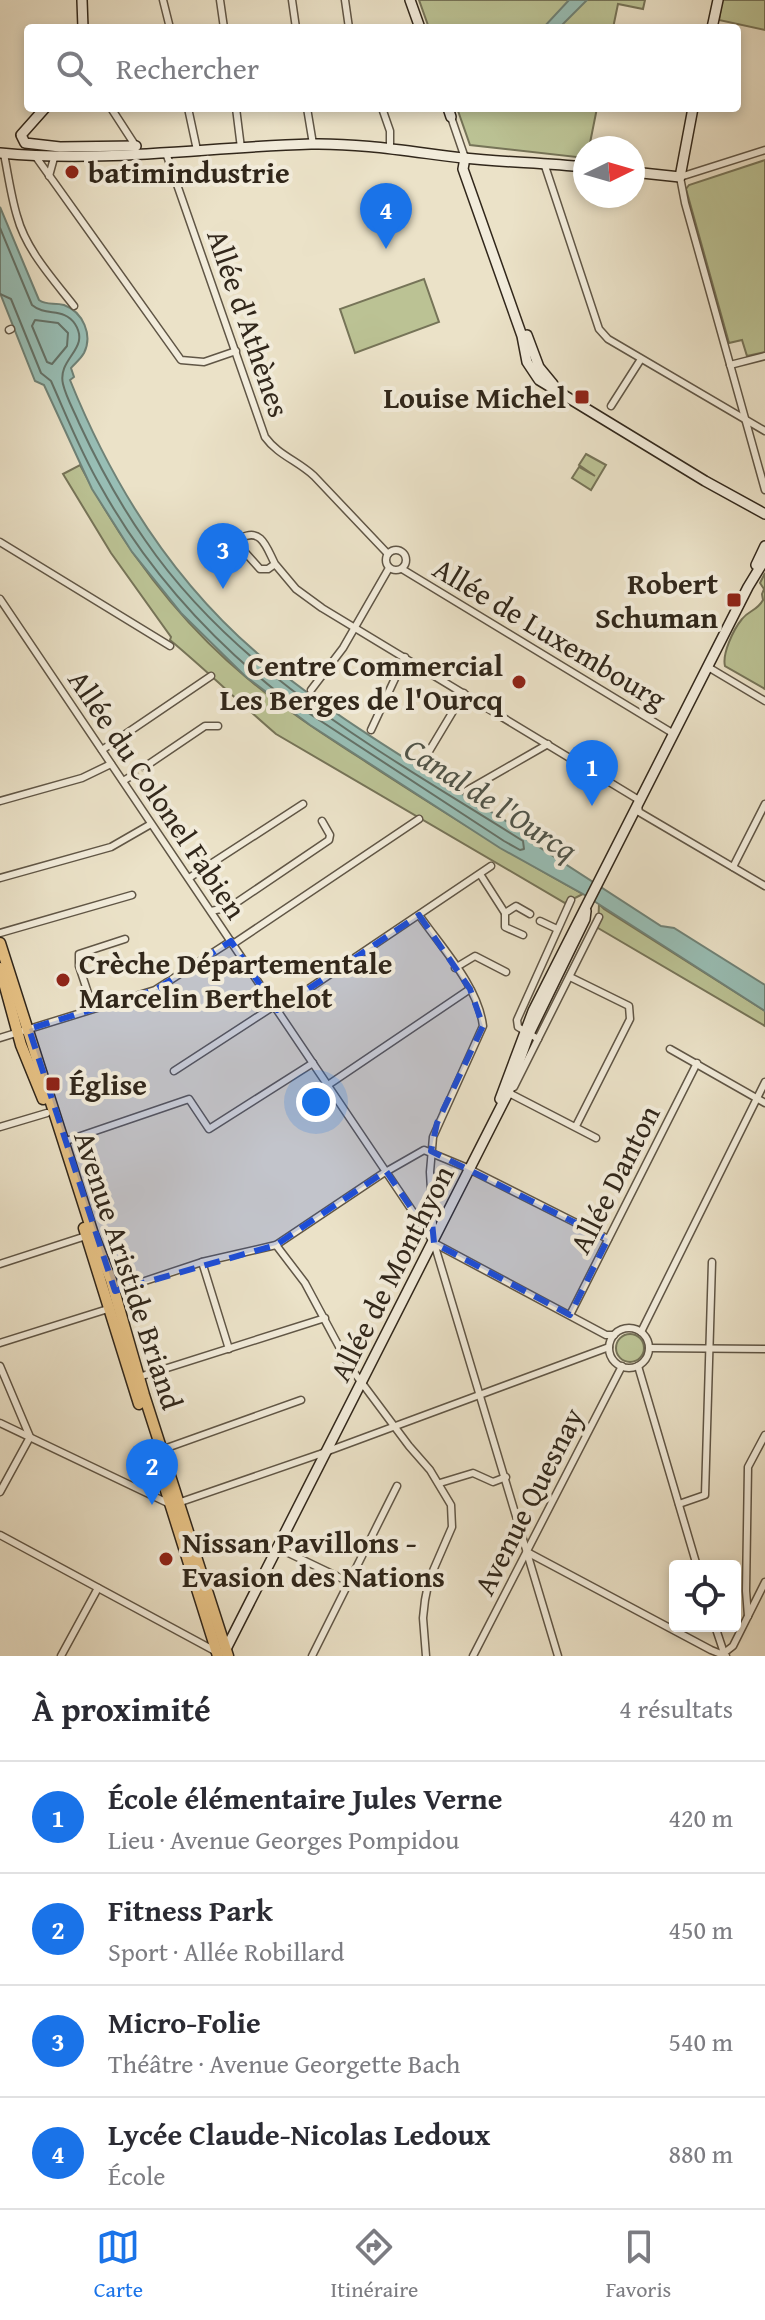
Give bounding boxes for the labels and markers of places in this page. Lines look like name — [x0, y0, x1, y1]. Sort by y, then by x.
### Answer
place label: batimindustrie — [88, 150, 290, 194]
marker: batimindustrie — [63, 163, 81, 181]
pin: 4 — [360, 183, 412, 249]
place label: Louise Michel — [383, 375, 566, 419]
marker: Louise Michel — [573, 388, 591, 406]
pin: 3 — [197, 523, 249, 589]
place label: Robert Schuman — [595, 561, 719, 639]
marker: Robert Schuman — [725, 591, 743, 609]
place label: Centre Commercial Les Berges de l'Ourcq — [220, 643, 503, 721]
marker: Centre Commercial Les Berges de l'Ourcq — [510, 673, 528, 691]
pin: 1 — [566, 740, 618, 806]
place label: Crèche Départementale Marcelin Berthelot — [79, 941, 392, 1019]
marker: Crèche Départementale Marcelin Berthelot — [54, 971, 72, 989]
place label: Église — [69, 1062, 147, 1106]
marker: Église — [44, 1075, 62, 1093]
pin: 2 — [126, 1439, 178, 1505]
place label: Nissan Pavillons - Evasion des Nations — [182, 1520, 445, 1598]
marker: Nissan Pavillons - Evasion des Nations — [157, 1550, 175, 1568]

